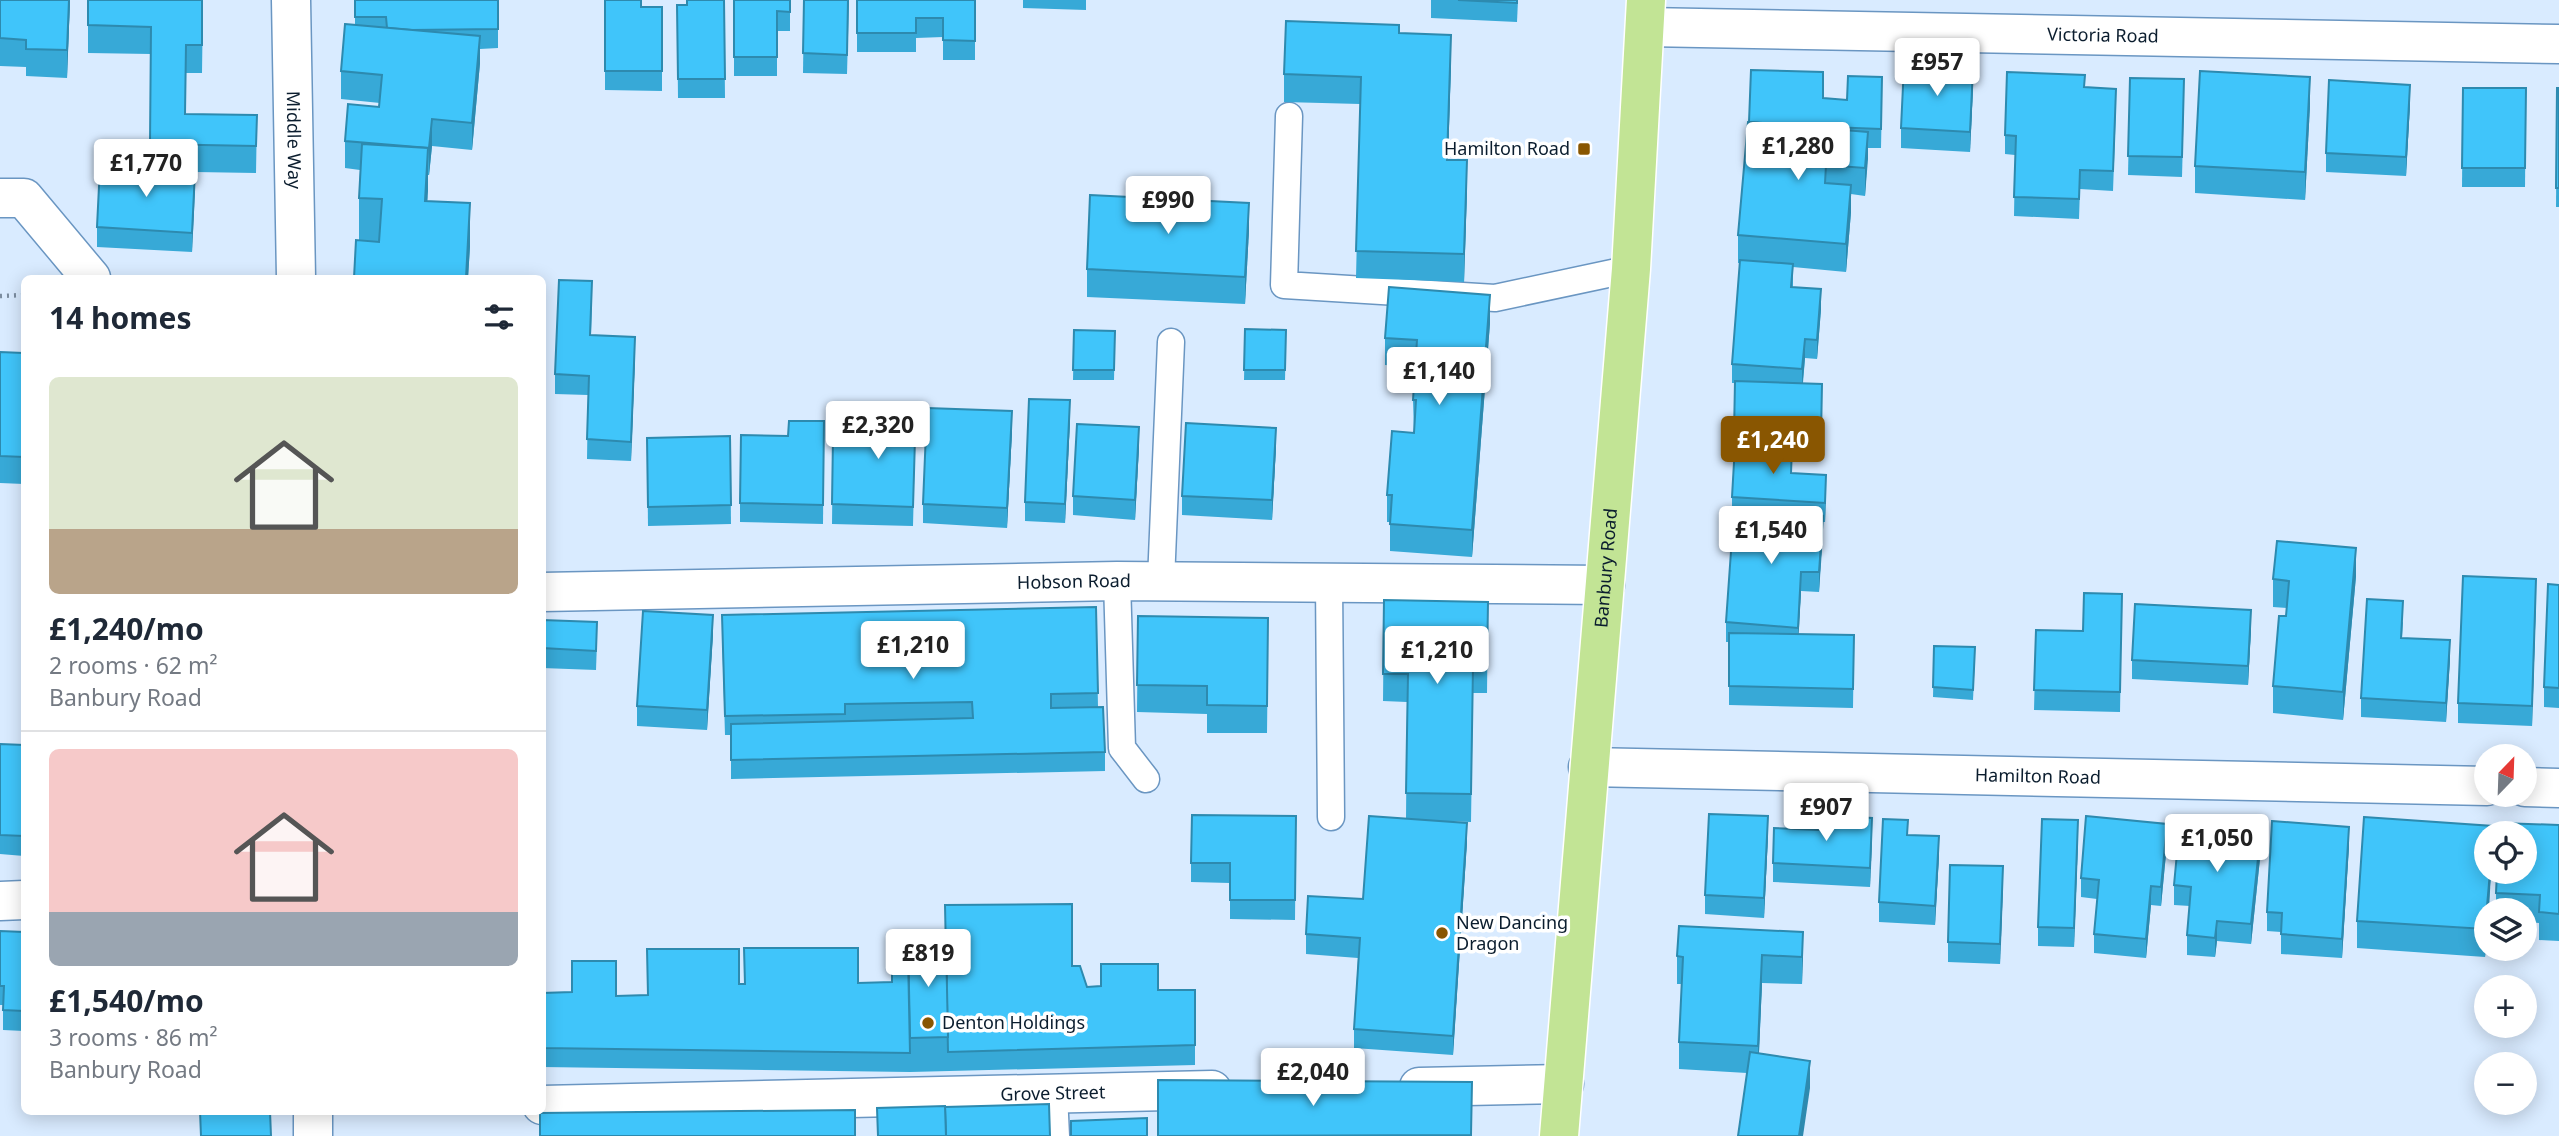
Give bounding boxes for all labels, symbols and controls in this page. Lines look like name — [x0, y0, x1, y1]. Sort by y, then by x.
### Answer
street label: Victoria Road — [2047, 21, 2159, 48]
pin: £957 — [1896, 38, 1978, 98]
text: £957 — [1911, 45, 1963, 77]
street label: Middle Way — [282, 91, 307, 190]
pin: £1,280 — [1741, 122, 1855, 182]
text: £1,280 — [1762, 129, 1834, 161]
place label: Hamilton Road — [1444, 136, 1570, 160]
pin: £1,770 — [89, 140, 203, 199]
marker: Hamilton Road — [1576, 141, 1592, 157]
text: £1,770 — [110, 146, 182, 178]
pin: £990 — [1127, 176, 1209, 236]
text: £990 — [1142, 183, 1194, 215]
text: 14 homes — [49, 297, 192, 338]
icon: filters — [480, 298, 518, 336]
pin: £1,140 — [1382, 348, 1496, 407]
text: £1,140 — [1403, 354, 1475, 386]
pin: £2,320 — [821, 402, 935, 461]
text: £2,320 — [842, 408, 914, 440]
pin: £1,240 — [1716, 416, 1830, 476]
icon: home — [221, 422, 347, 548]
text: £1,240 — [1737, 423, 1809, 455]
pin: £1,540 — [1714, 506, 1828, 566]
street label: Banbury Road — [1588, 507, 1622, 629]
text: £1,540 — [1735, 513, 1807, 545]
street label: Hobson Road — [1017, 568, 1131, 594]
text: £1,240/mo — [49, 608, 204, 649]
pin: £1,210 — [856, 622, 970, 681]
pin: £1,210 — [1380, 626, 1494, 686]
text: £1,210 — [877, 628, 949, 660]
text: £1,210 — [1401, 633, 1473, 665]
text: 2 rooms · 62 m² — [49, 649, 218, 681]
text: Banbury Road — [49, 681, 202, 713]
north arrow — [2474, 744, 2538, 807]
map controls — [2474, 744, 2537, 1115]
street label: Hamilton Road — [1975, 762, 2101, 789]
pin: £907 — [1785, 784, 1867, 843]
text: £907 — [1800, 790, 1852, 822]
icon: home — [221, 794, 347, 920]
pin: £1,050 — [2160, 814, 2274, 874]
text: £1,050 — [2181, 821, 2253, 853]
button: locate — [2474, 821, 2537, 884]
button: layers — [2474, 898, 2537, 961]
place label: New Dancing Dragon — [1456, 910, 1568, 955]
marker: New Dancing Dragon — [1434, 925, 1450, 941]
pin: £819 — [887, 930, 969, 989]
text: £819 — [902, 936, 954, 968]
button: + — [2474, 975, 2537, 1038]
text: £1,540/mo — [49, 980, 204, 1021]
place label: Denton Holdings — [942, 1010, 1085, 1034]
marker: Denton Holdings — [920, 1015, 936, 1031]
text: 3 rooms · 86 m² — [49, 1021, 218, 1053]
pin: £2,040 — [1256, 1048, 1370, 1108]
button: − — [2474, 1052, 2537, 1115]
text: Banbury Road — [49, 1053, 202, 1085]
text: £2,040 — [1277, 1055, 1349, 1087]
street label: Grove Street — [1000, 1079, 1106, 1106]

